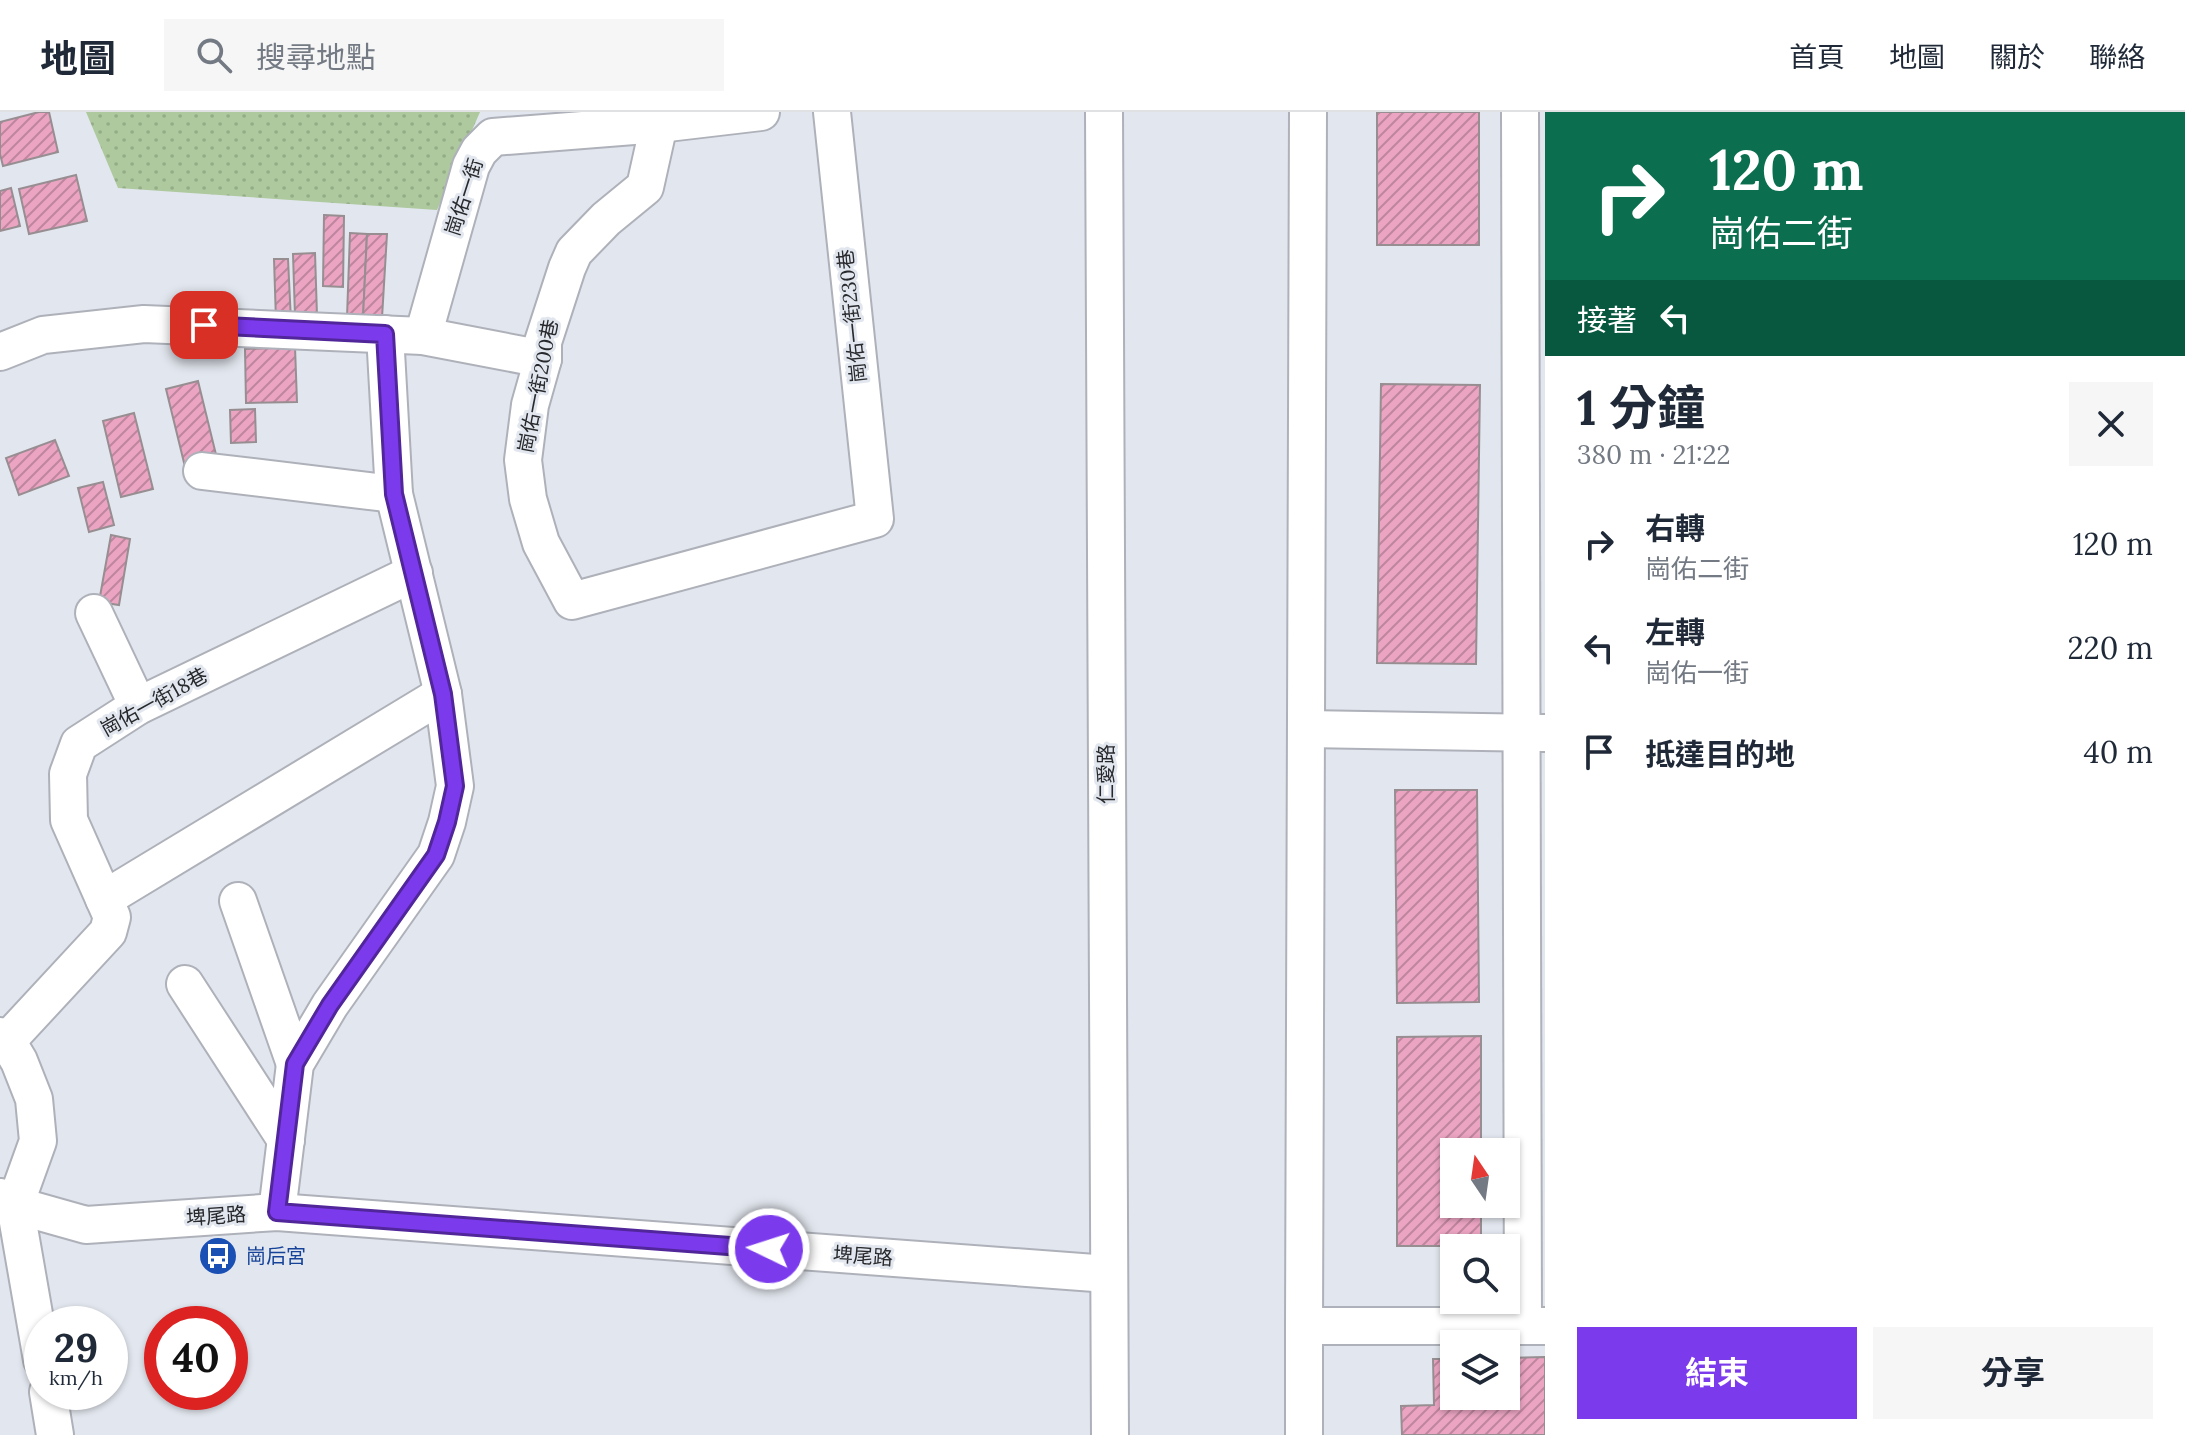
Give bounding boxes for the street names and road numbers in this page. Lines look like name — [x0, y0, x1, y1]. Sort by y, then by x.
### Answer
street label: 崗佑一街 — [439, 155, 488, 239]
street label: 崗佑一街230巷 — [832, 248, 871, 384]
street label: 崗佑一街200巷 — [512, 317, 563, 455]
street label: 崗佑一街18巷 — [96, 662, 212, 741]
street label: 仁愛路 — [1093, 744, 1118, 804]
street label: 埤尾路 — [185, 1201, 247, 1230]
street label: 埤尾路 — [832, 1241, 894, 1270]

